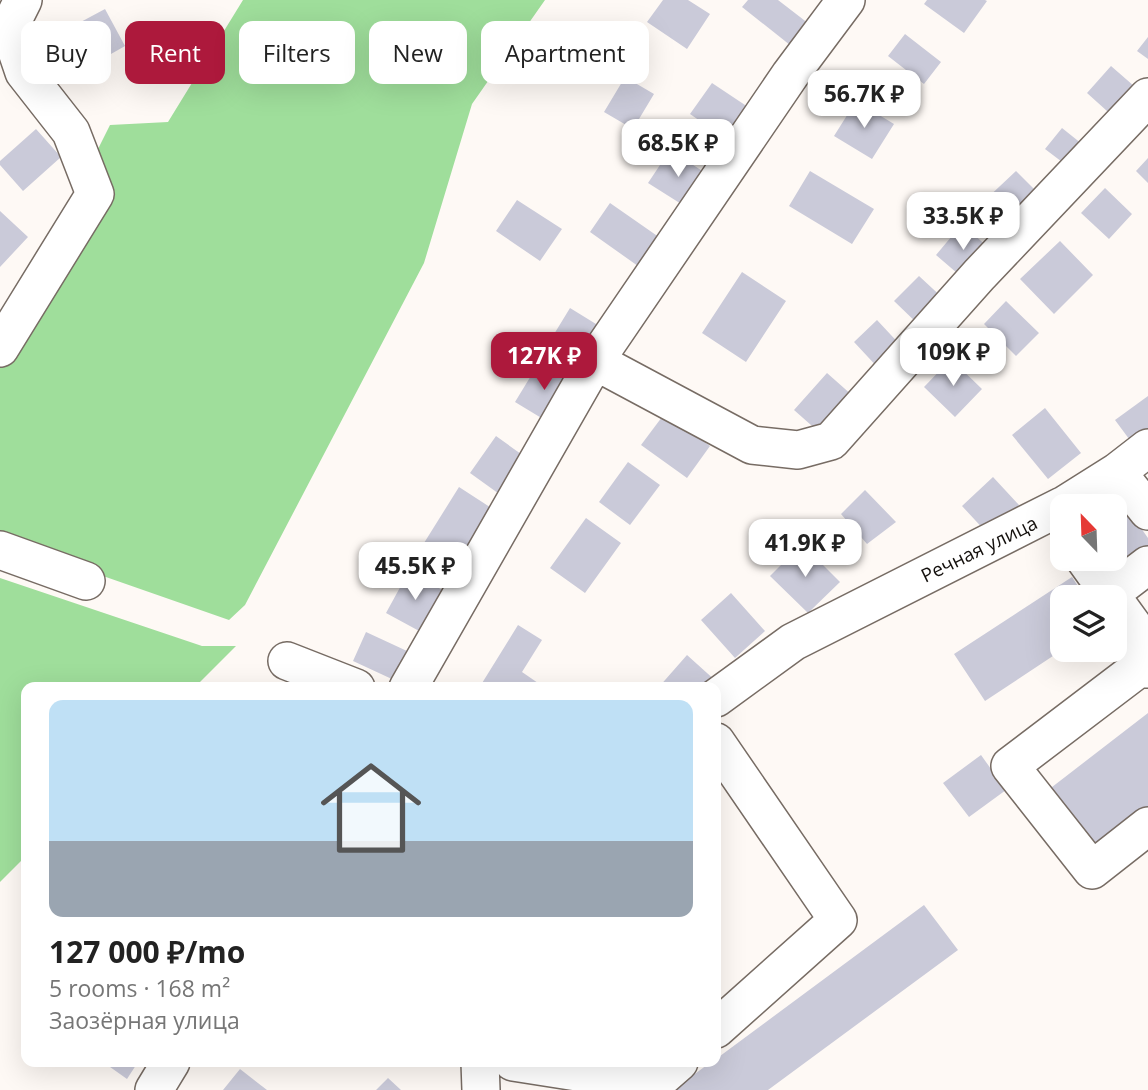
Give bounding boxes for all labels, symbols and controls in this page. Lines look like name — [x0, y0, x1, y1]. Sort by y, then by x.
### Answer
chip: Buy — [21, 21, 111, 84]
chip: Rent — [125, 21, 225, 84]
chip: Filters — [239, 21, 355, 84]
chip: New — [369, 21, 467, 84]
chip: Apartment — [481, 21, 649, 84]
pin: 56.7K ₽ — [799, 71, 929, 130]
text: 56.7K ₽ — [824, 77, 904, 109]
pin: 68.5K ₽ — [613, 120, 743, 179]
text: 68.5K ₽ — [638, 126, 718, 158]
pin: 33.5K ₽ — [898, 192, 1028, 252]
text: 33.5K ₽ — [923, 199, 1003, 231]
pin: 109K ₽ — [896, 328, 1010, 388]
pin: 127K ₽ — [487, 332, 601, 392]
text: 109K ₽ — [916, 335, 990, 367]
text: 127K ₽ — [507, 339, 581, 371]
north arrow — [1050, 494, 1127, 570]
map controls — [1050, 494, 1127, 662]
street label: Речная улица — [916, 510, 1042, 588]
pin: 41.9K ₽ — [740, 520, 870, 579]
text: 41.9K ₽ — [765, 526, 845, 558]
pin: 45.5K ₽ — [350, 542, 480, 602]
text: 45.5K ₽ — [375, 549, 455, 581]
button: layers — [1050, 585, 1127, 662]
icon: home — [308, 745, 434, 871]
text: 127 000 ₽/mo — [49, 931, 245, 972]
text: 5 rooms · 168 m² — [49, 972, 230, 1004]
text: Заозёрная улица — [49, 1004, 240, 1036]

